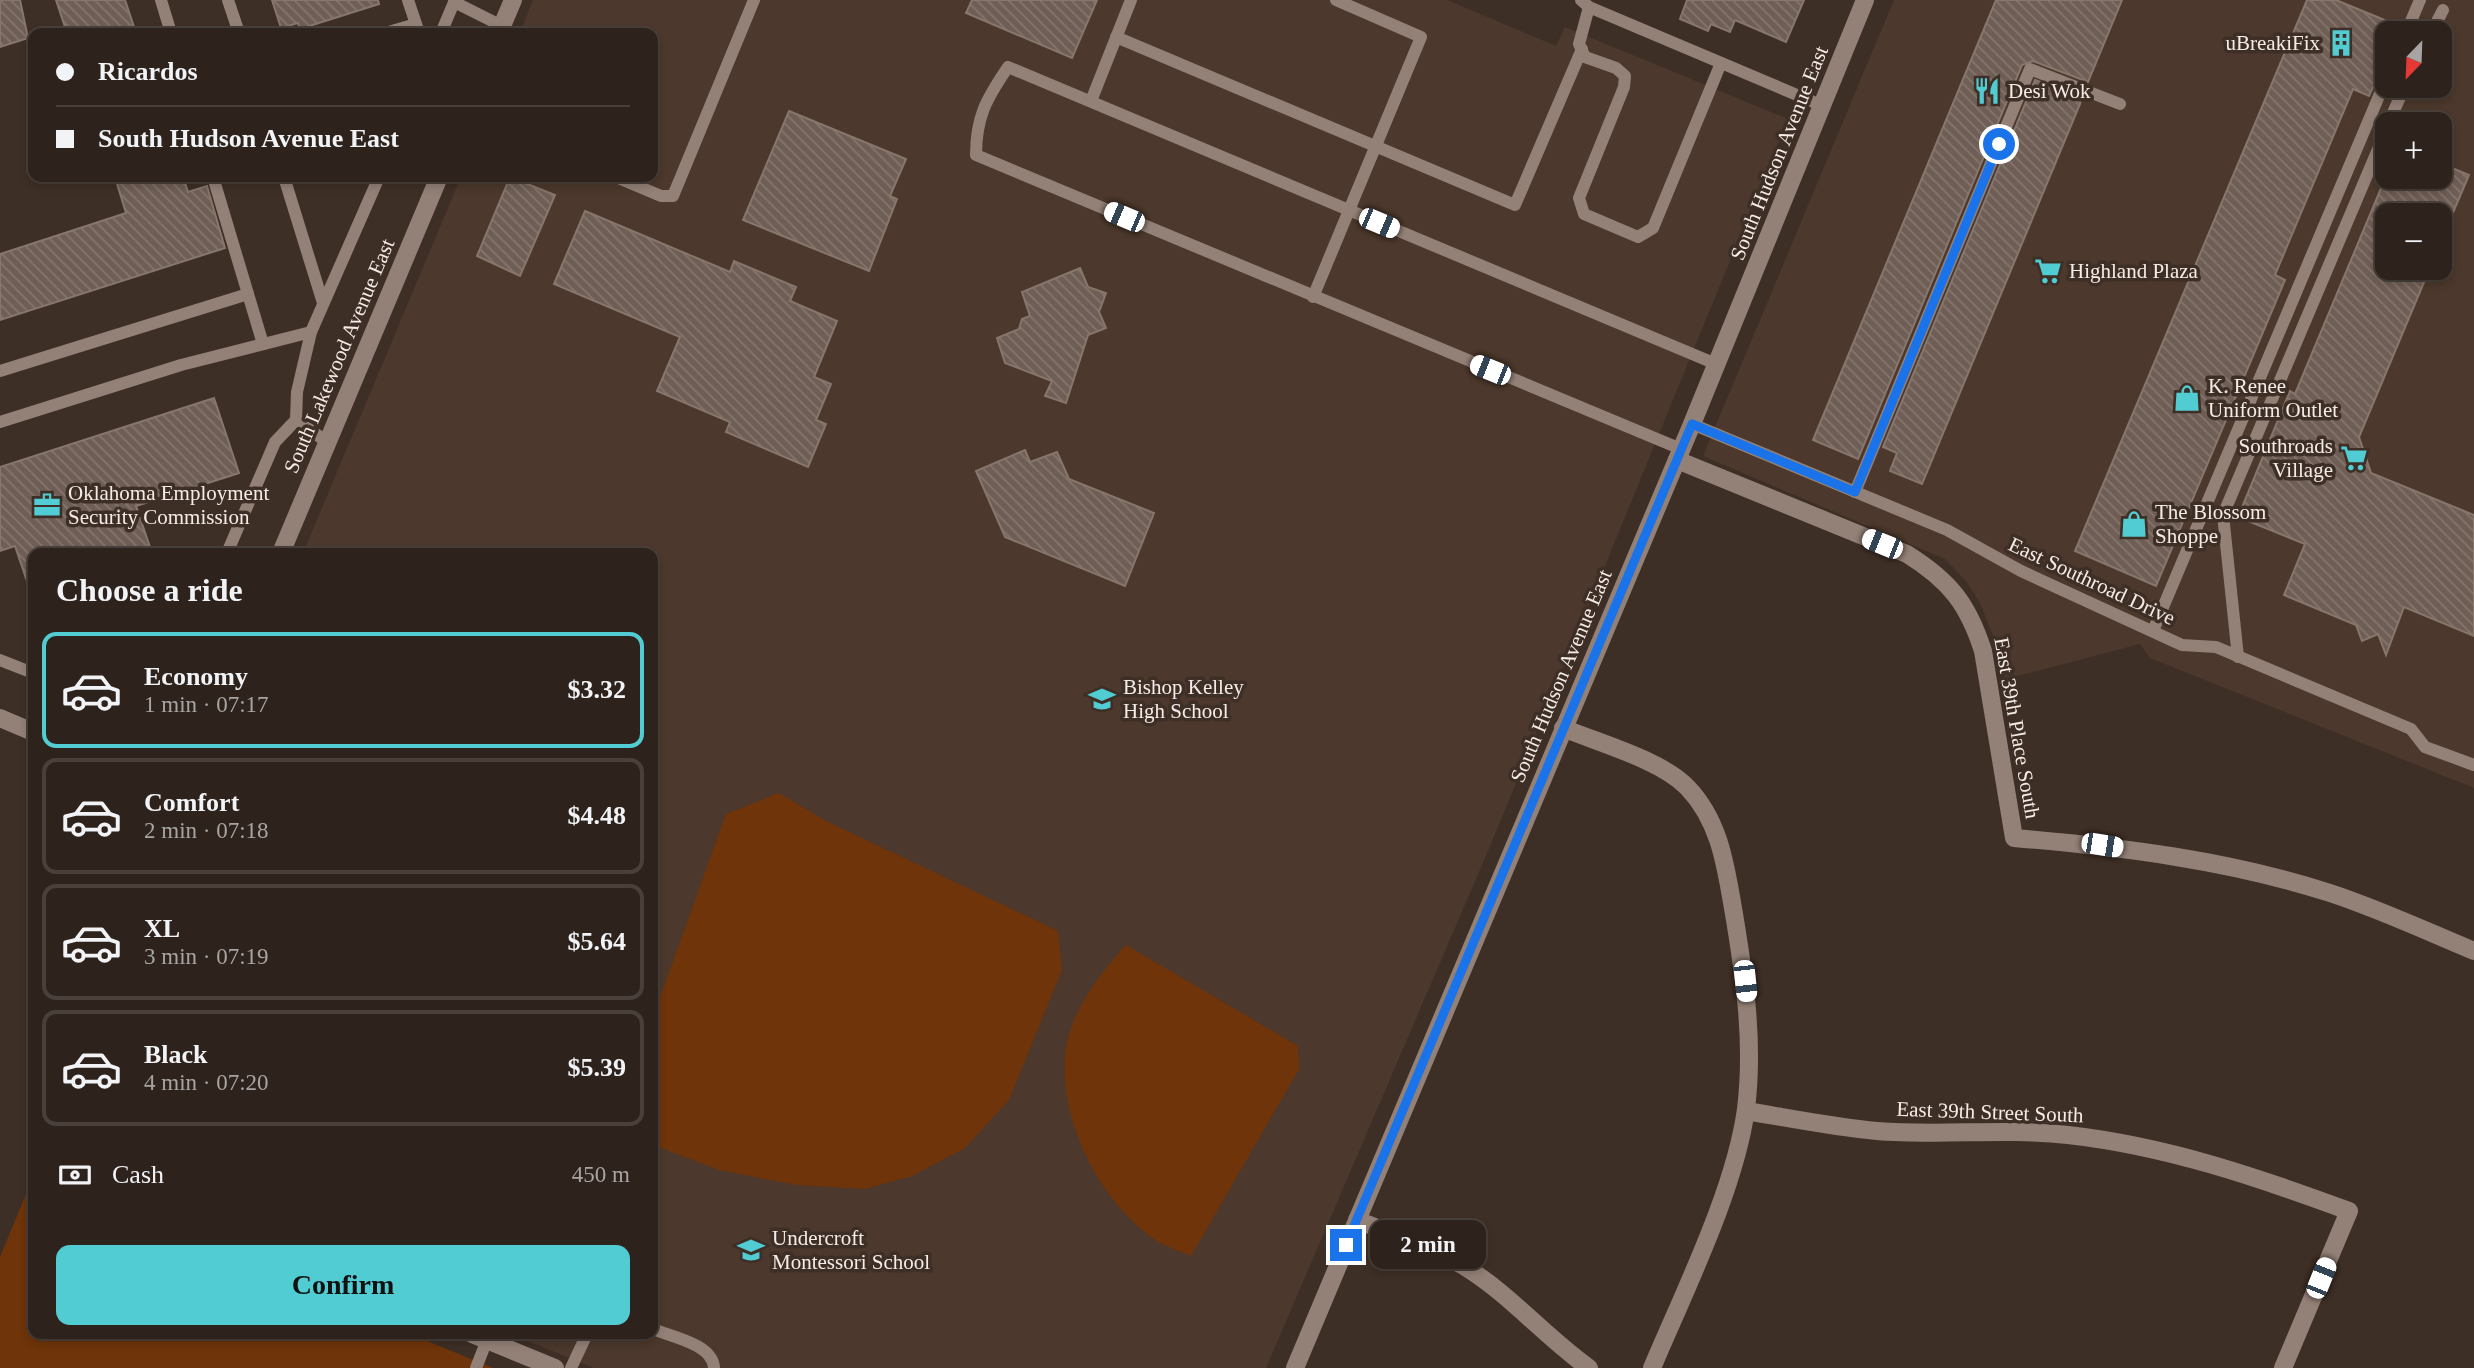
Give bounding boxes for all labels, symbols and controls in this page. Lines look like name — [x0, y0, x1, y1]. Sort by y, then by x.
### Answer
north arrow — [2375, 21, 2452, 98]
map controls — [2375, 21, 2452, 280]
building icon: uBreakiFix — [2326, 28, 2356, 58]
place label: uBreakiFix — [2226, 31, 2320, 55]
street label: South Hudson Avenue East — [1725, 42, 1833, 264]
text: Ricardos — [98, 57, 198, 86]
restaurant icon: Desi Wok — [1972, 76, 2002, 106]
place label: Desi Wok — [2008, 79, 2091, 103]
button: + — [2375, 112, 2452, 189]
text: South Hudson Avenue East — [98, 124, 399, 153]
route start — [1983, 128, 2015, 160]
car — [1101, 199, 1148, 235]
button: − — [2375, 203, 2452, 280]
car — [1356, 205, 1403, 241]
street label: South Lakewood Avenue East — [279, 235, 399, 477]
supermarket icon: Highland Plaza — [2033, 256, 2063, 286]
place label: Highland Plaza — [2069, 259, 2199, 283]
car — [1467, 352, 1514, 388]
place label: K. Renee Uniform Outlet — [2208, 374, 2338, 422]
shop icon: K. Renee Uniform Outlet — [2172, 383, 2202, 413]
place label: Southroads Village — [2239, 434, 2333, 482]
supermarket icon: Southroads Village — [2339, 443, 2369, 473]
place label: Oklahoma Employment Security Commission — [68, 481, 269, 529]
office icon: Oklahoma Employment Security Commission — [32, 490, 62, 520]
place label: The Blossom Shoppe — [2155, 500, 2266, 548]
shop icon: The Blossom Shoppe — [2119, 509, 2149, 539]
car — [1859, 526, 1906, 562]
street label: East Southroad Drive — [2005, 532, 2179, 630]
street label: South Hudson Avenue East — [1505, 566, 1617, 786]
text: Choose a ride — [56, 572, 243, 608]
street label: East 39th Place South — [1989, 635, 2045, 821]
icon: car — [60, 659, 123, 722]
text: Economy — [144, 662, 248, 691]
text: $3.32 — [568, 675, 626, 704]
place label: Bishop Kelley High School — [1123, 675, 1244, 723]
school or university icon: Bishop Kelley High School — [1087, 684, 1117, 714]
text: 1 min · 07:17 — [144, 692, 269, 717]
icon: car — [60, 785, 123, 848]
text: Comfort — [144, 788, 239, 817]
text: $4.48 — [568, 801, 626, 830]
text: 2 min · 07:18 — [144, 818, 269, 843]
car — [2080, 831, 2125, 859]
icon: car — [60, 911, 123, 974]
text: XL — [144, 914, 180, 943]
text: $5.64 — [568, 927, 626, 956]
text: 3 min · 07:19 — [144, 944, 269, 969]
car — [1733, 959, 1758, 1003]
icon: car — [60, 1037, 123, 1100]
text: Black — [144, 1040, 208, 1069]
text: $5.39 — [568, 1053, 626, 1082]
text: 4 min · 07:20 — [144, 1070, 269, 1095]
street label: East 39th Street South — [1896, 1097, 2084, 1127]
icon: cash — [56, 1156, 94, 1194]
text: Cash — [112, 1160, 164, 1189]
text: 450 m — [572, 1162, 630, 1187]
callout: 2 min — [1370, 1220, 1486, 1270]
place label: Undercroft Montessori School — [772, 1226, 930, 1274]
route end — [1330, 1229, 1362, 1261]
text: 2 min — [1400, 1232, 1456, 1257]
school or university icon: Undercroft Montessori School — [736, 1235, 766, 1265]
button: Confirm — [56, 1245, 630, 1325]
car — [2304, 1255, 2339, 1301]

